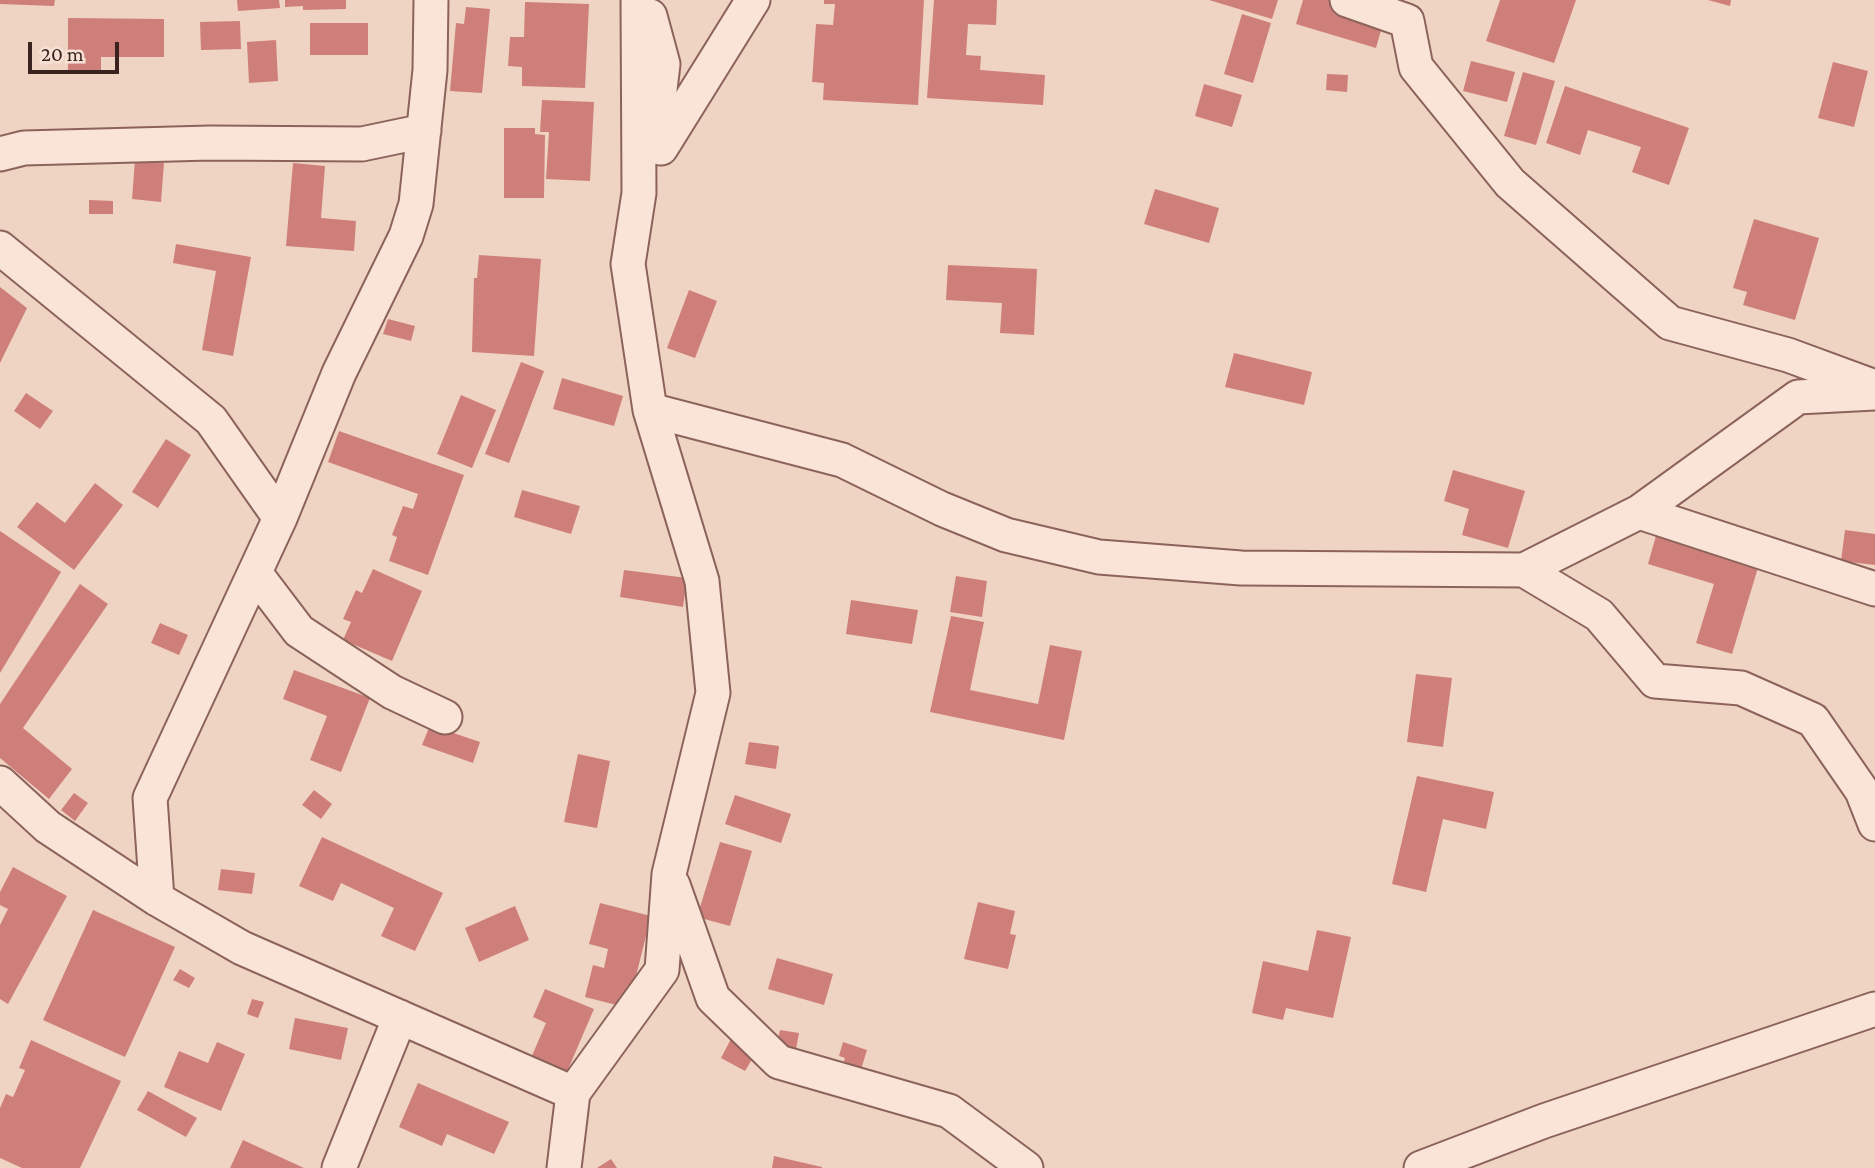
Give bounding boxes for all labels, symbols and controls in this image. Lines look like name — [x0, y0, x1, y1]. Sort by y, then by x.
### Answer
scale bar — [32, 28, 122, 72]
text: 20 m — [41, 42, 84, 66]

